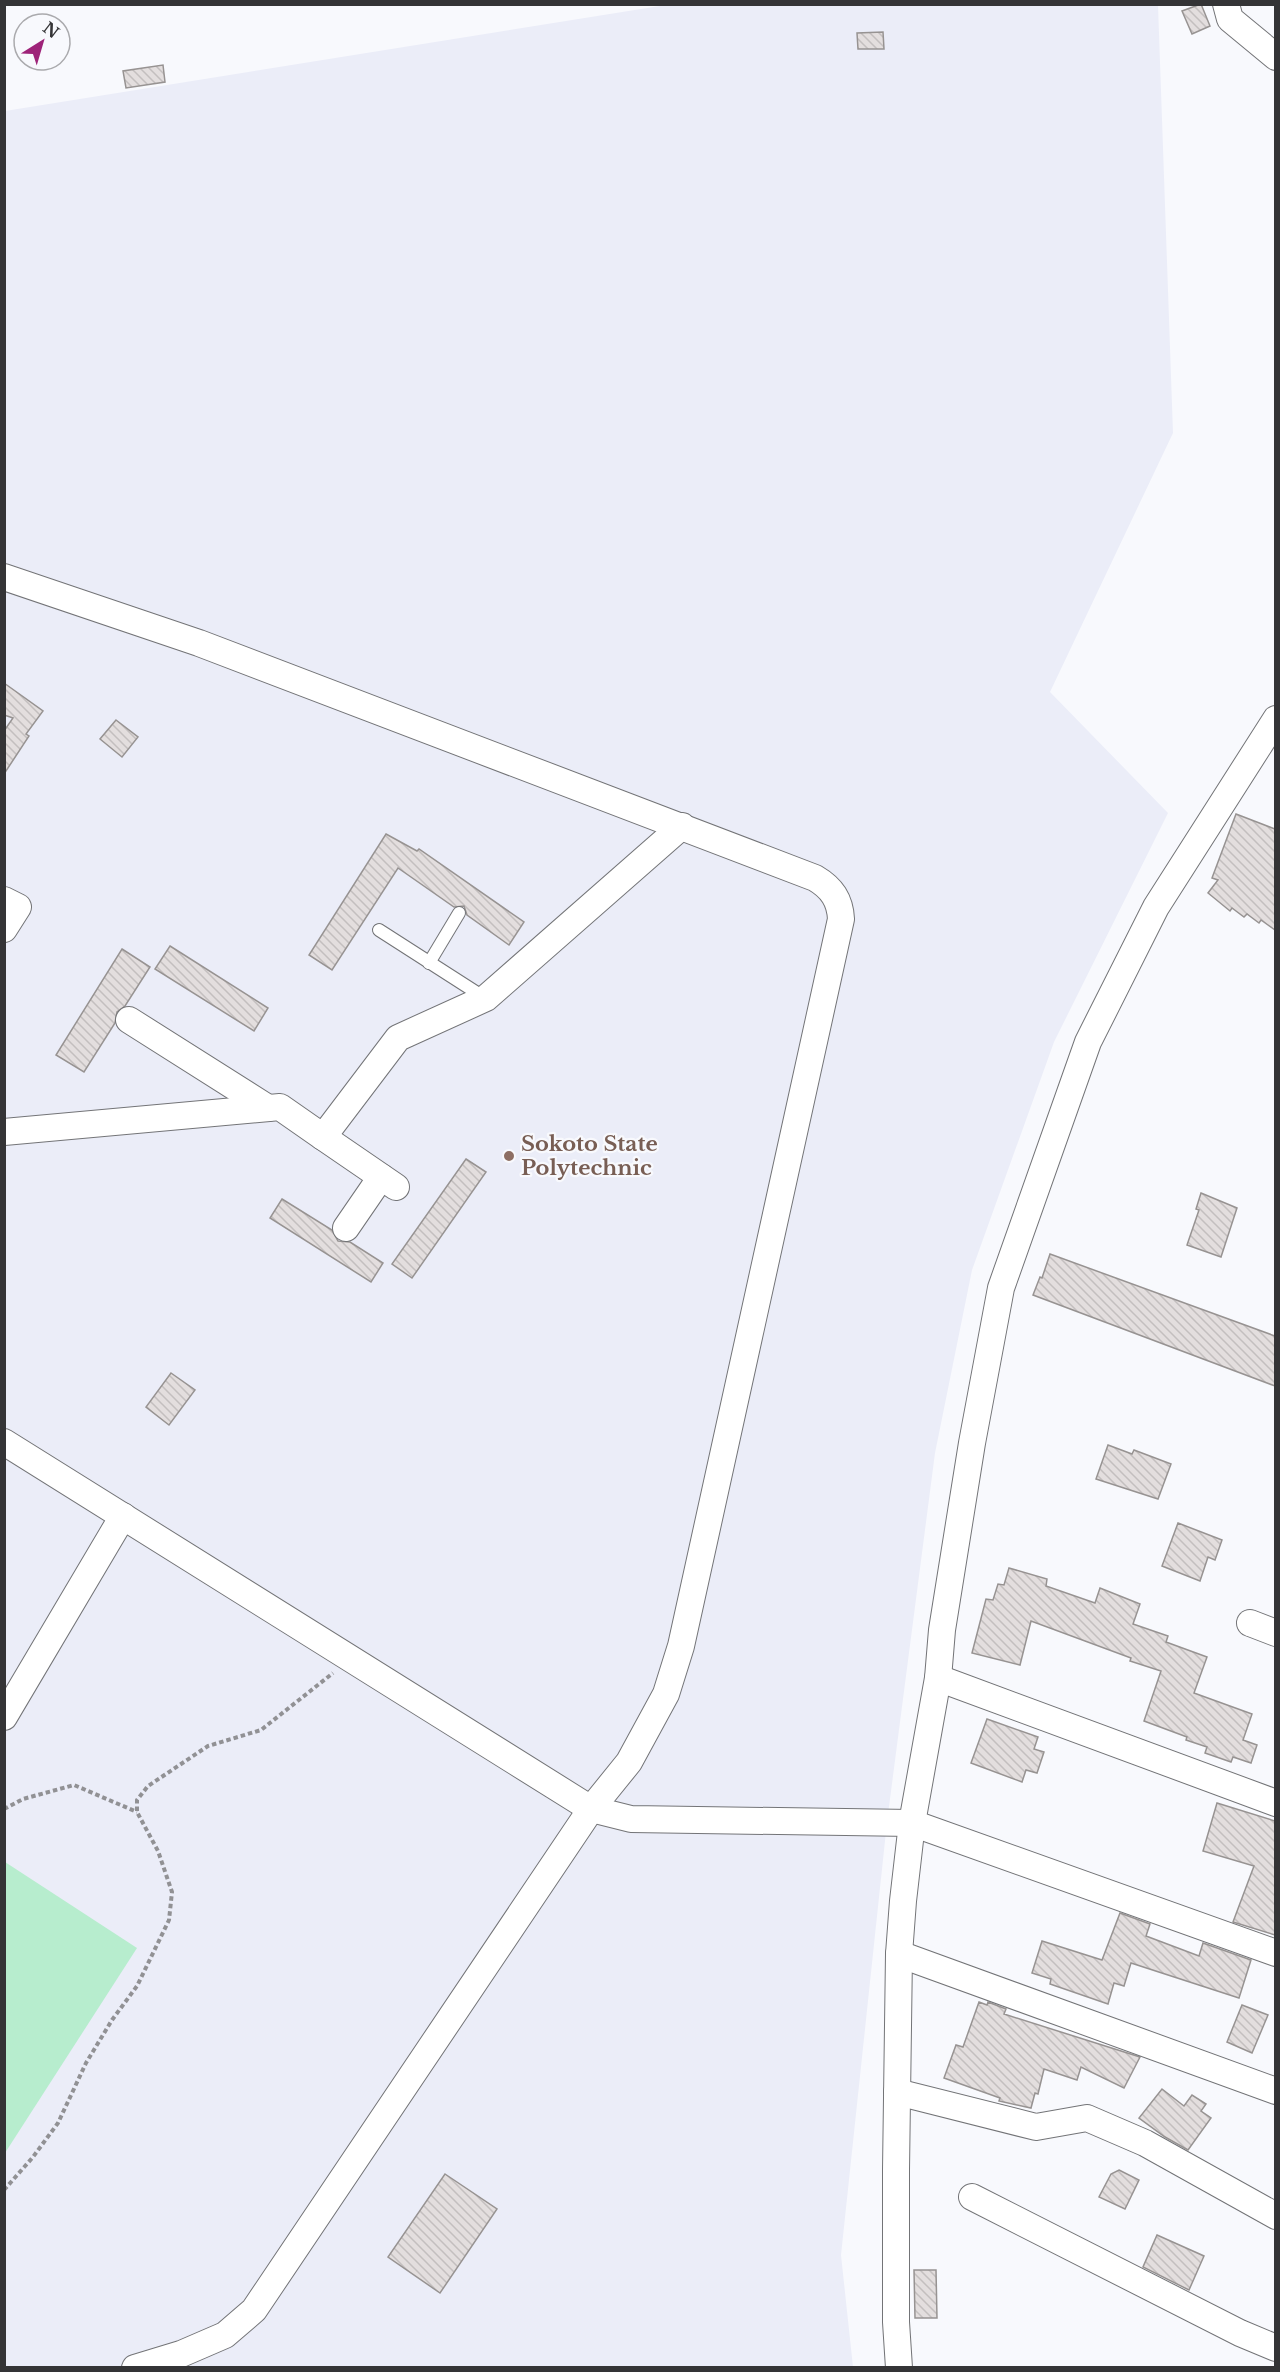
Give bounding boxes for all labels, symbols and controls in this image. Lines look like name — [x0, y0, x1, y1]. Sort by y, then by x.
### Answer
north arrow — [12, 12, 72, 72]
text: N — [39, 18, 63, 43]
place label: Sokoto State Polytechnic — [521, 1131, 658, 1181]
marker: Sokoto State Polytechnic — [502, 1149, 516, 1163]

